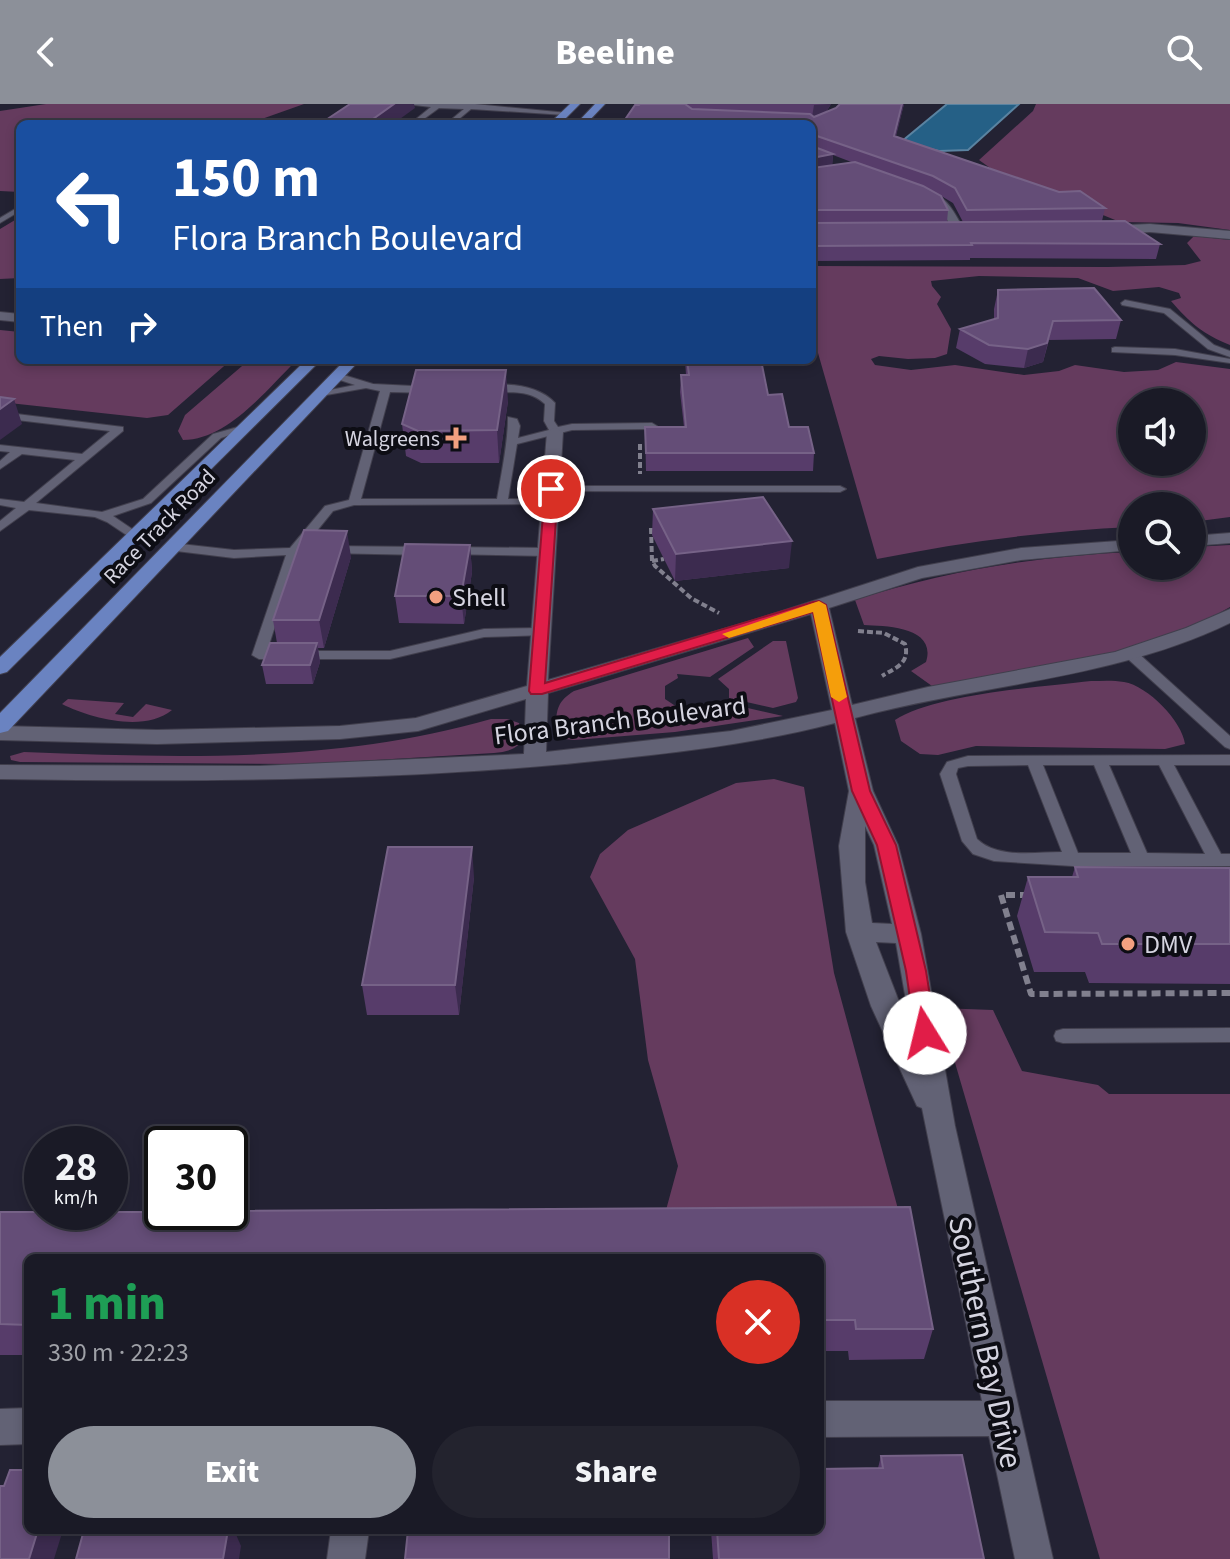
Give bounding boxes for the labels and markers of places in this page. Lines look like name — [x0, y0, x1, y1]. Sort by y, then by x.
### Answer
place label: Walgreens — [345, 423, 440, 455]
marker: Walgreens — [447, 429, 465, 447]
pin — [517, 455, 585, 523]
place label: Shell — [452, 579, 506, 616]
marker: Shell — [427, 588, 445, 606]
place label: DMV — [1144, 926, 1193, 963]
marker: DMV — [1119, 935, 1137, 953]

